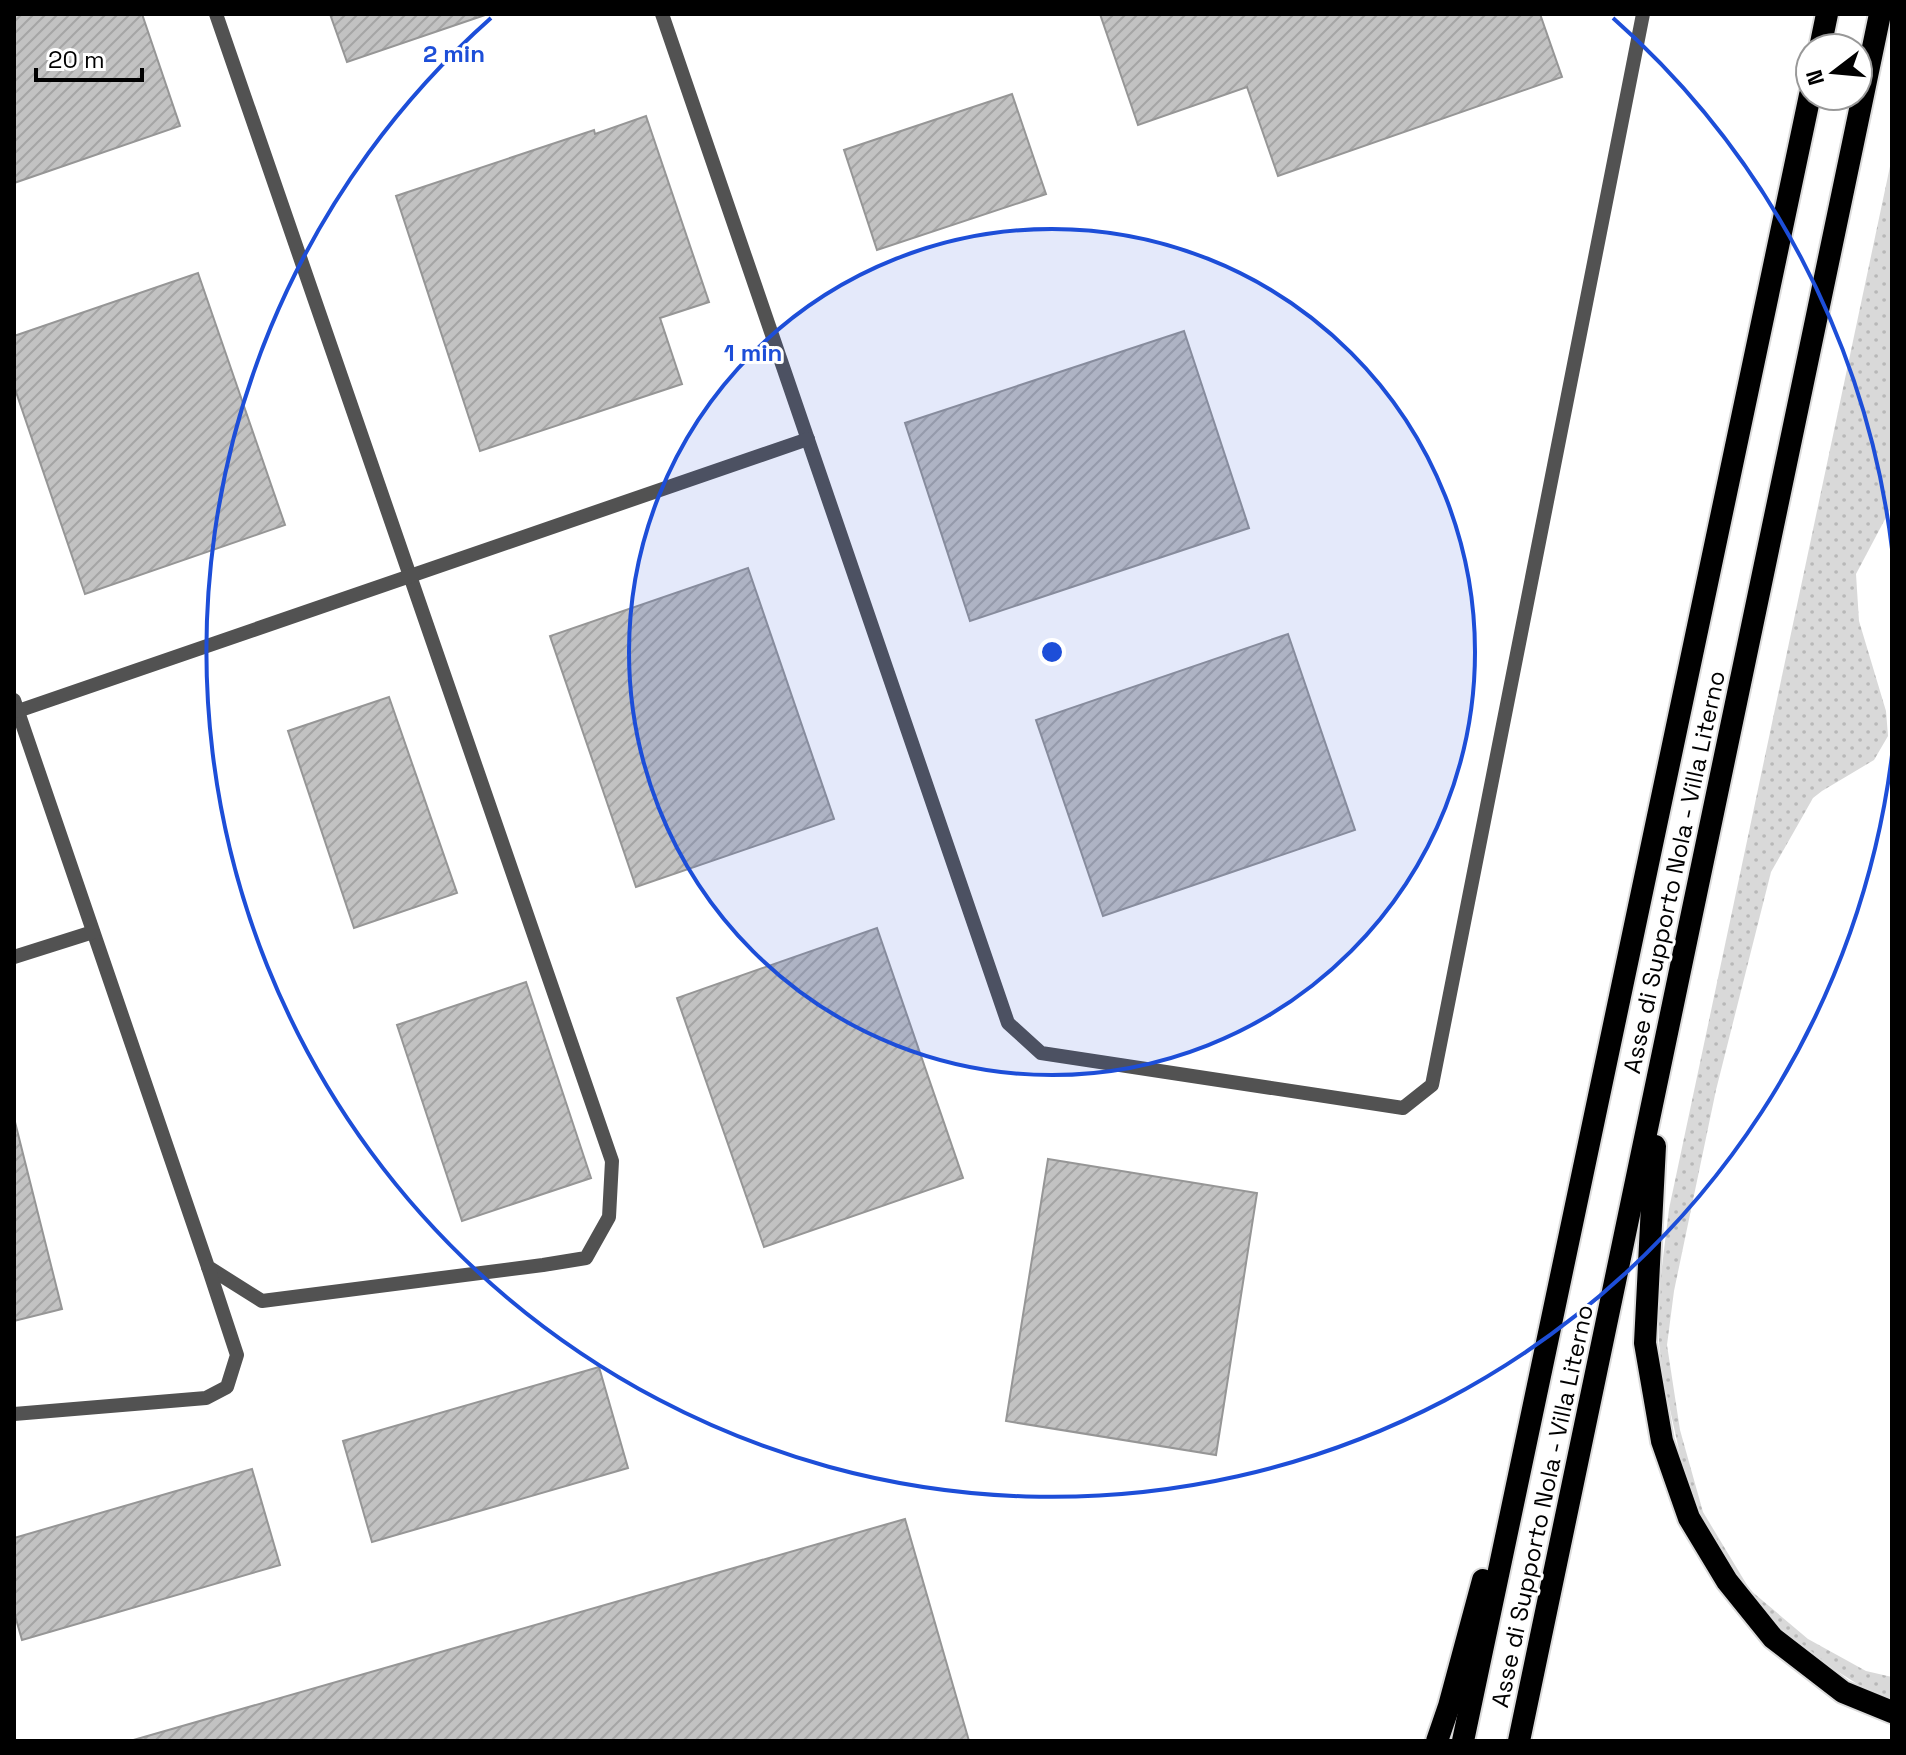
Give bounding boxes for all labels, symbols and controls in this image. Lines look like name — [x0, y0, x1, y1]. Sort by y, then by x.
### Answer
scale bar — [36, 32, 142, 82]
north arrow — [1794, 32, 1874, 112]
text: 2 min — [423, 38, 485, 69]
text: 20 m — [48, 44, 105, 75]
text: N — [1799, 67, 1830, 88]
text: 1 min — [724, 337, 782, 368]
centre of rings — [1038, 638, 1066, 666]
street label: Asse di Supporto Nola - Villa Literno — [1616, 668, 1732, 1076]
street label: Asse di Supporto Nola - Villa Literno — [1484, 1302, 1600, 1710]

